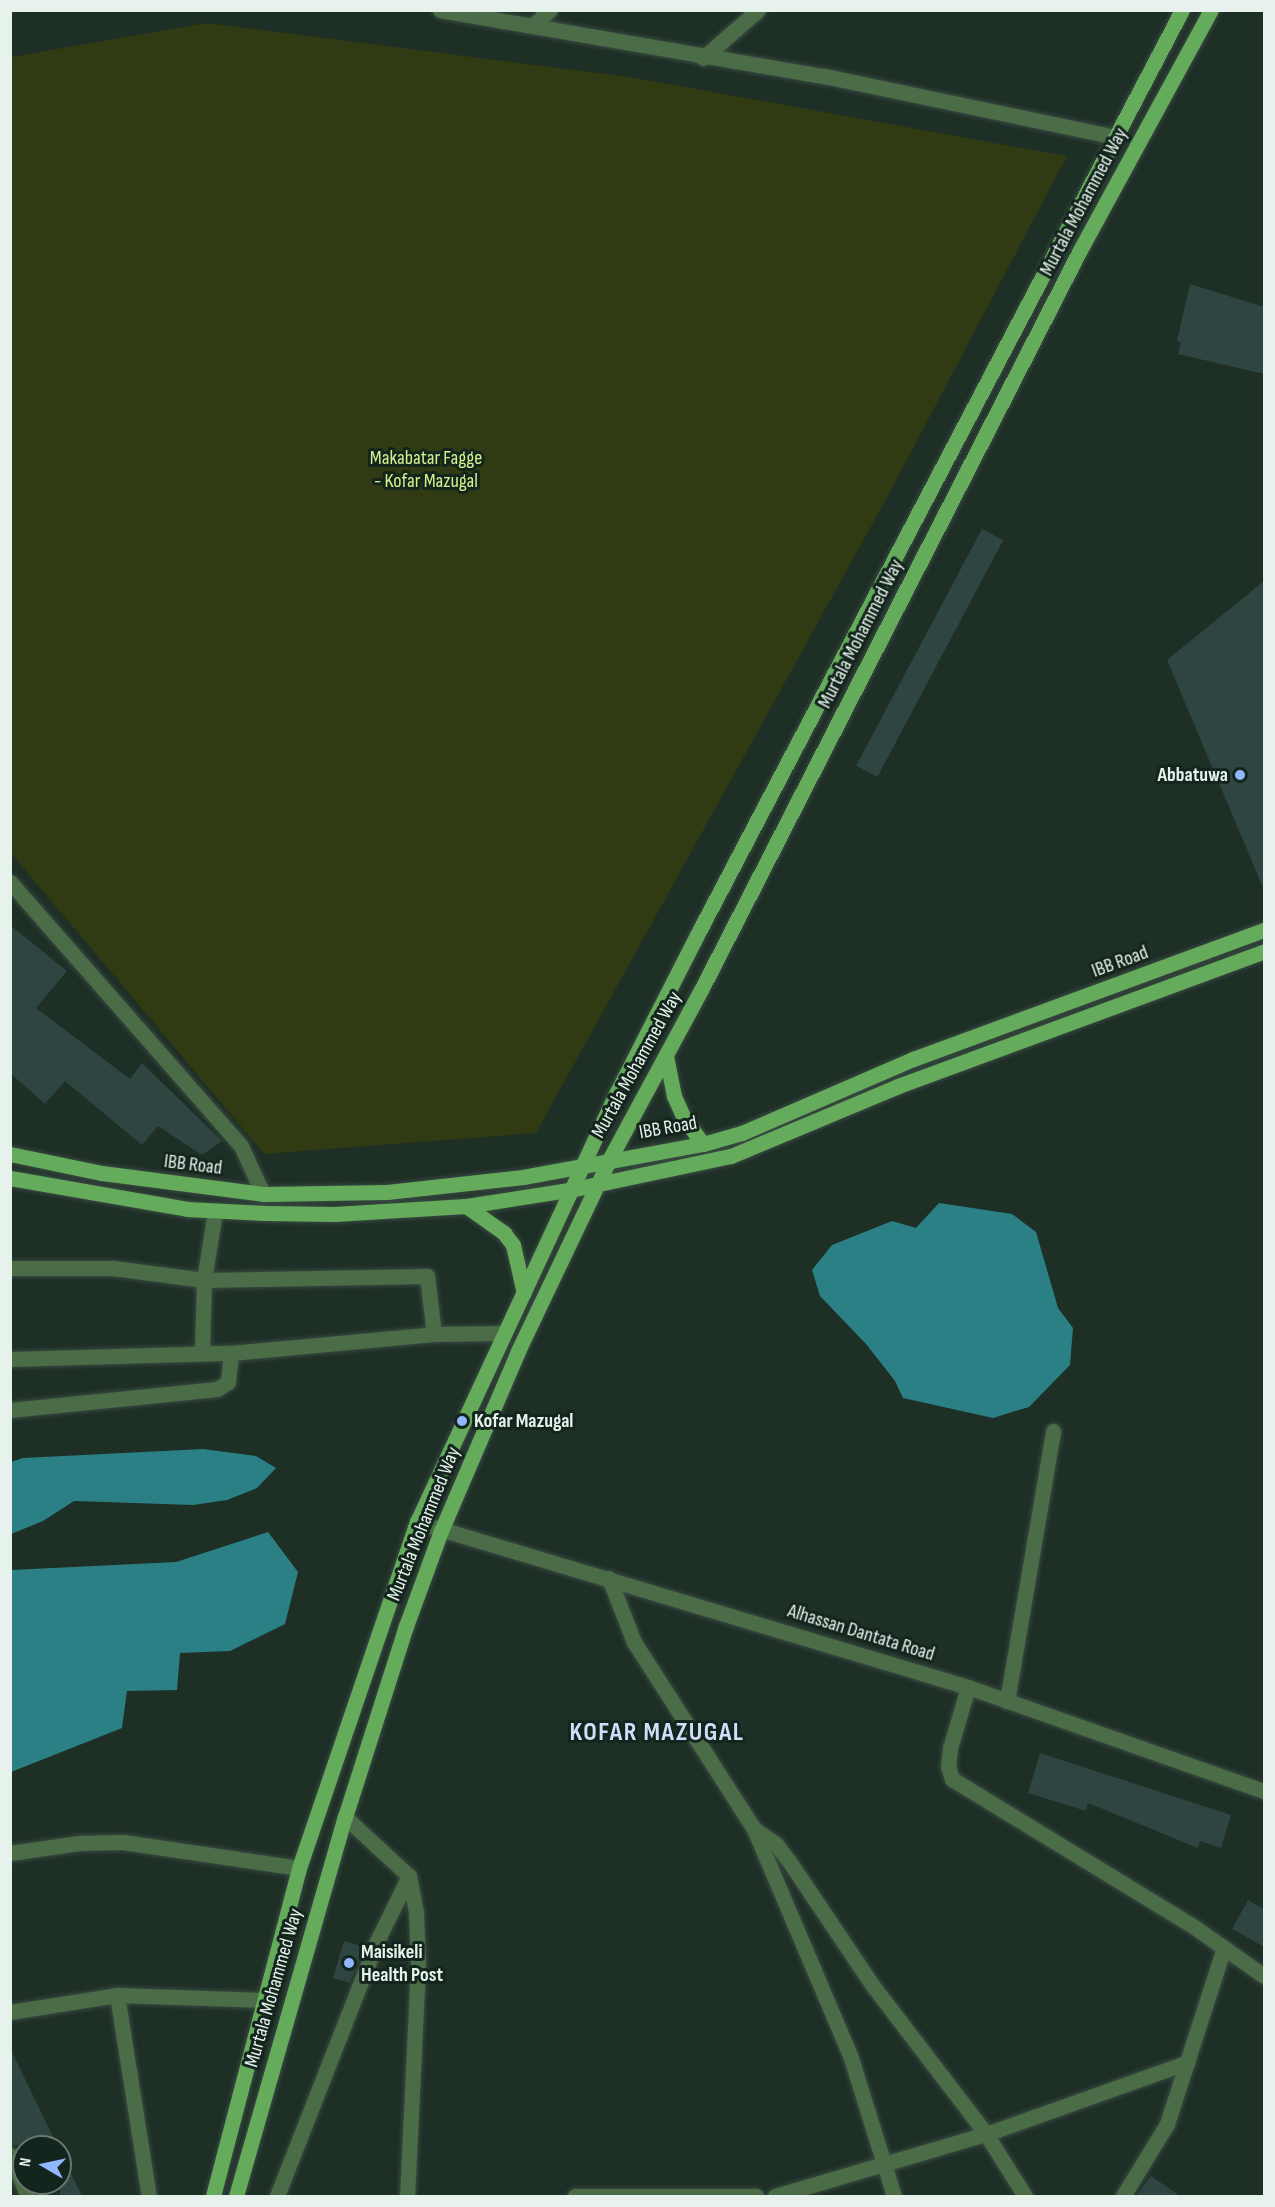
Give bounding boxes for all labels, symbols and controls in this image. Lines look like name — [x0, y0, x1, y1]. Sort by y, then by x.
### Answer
street label: Murtala Mohammed Way — [1035, 124, 1133, 280]
park label: Makabatar Fagge - Kofar Mazugal — [370, 447, 482, 494]
street label: Murtala Mohammed Way — [813, 556, 909, 712]
place label: Abbatuwa — [1157, 763, 1228, 787]
marker: Abbatuwa — [1233, 768, 1247, 782]
street label: IBB Road — [1088, 941, 1152, 983]
street label: Murtala Mohammed Way — [587, 987, 687, 1143]
street label: IBB Road — [637, 1111, 699, 1145]
street label: IBB Road — [163, 1150, 223, 1180]
place label: Kofar Mazugal — [474, 1409, 573, 1433]
marker: Kofar Mazugal — [455, 1414, 469, 1428]
street label: Murtala Mohammed Way — [382, 1443, 466, 1605]
street label: Alhassan Dantata Road — [785, 1599, 937, 1667]
district label: KOFAR MAZUGAL — [569, 1717, 745, 1749]
street label: Murtala Mohammed Way — [240, 1906, 308, 2070]
place label: Maisikeli Health Post — [361, 1940, 443, 1987]
marker: Maisikeli Health Post — [342, 1956, 356, 1970]
north arrow — [12, 2135, 72, 2195]
text: N — [16, 2157, 36, 2168]

